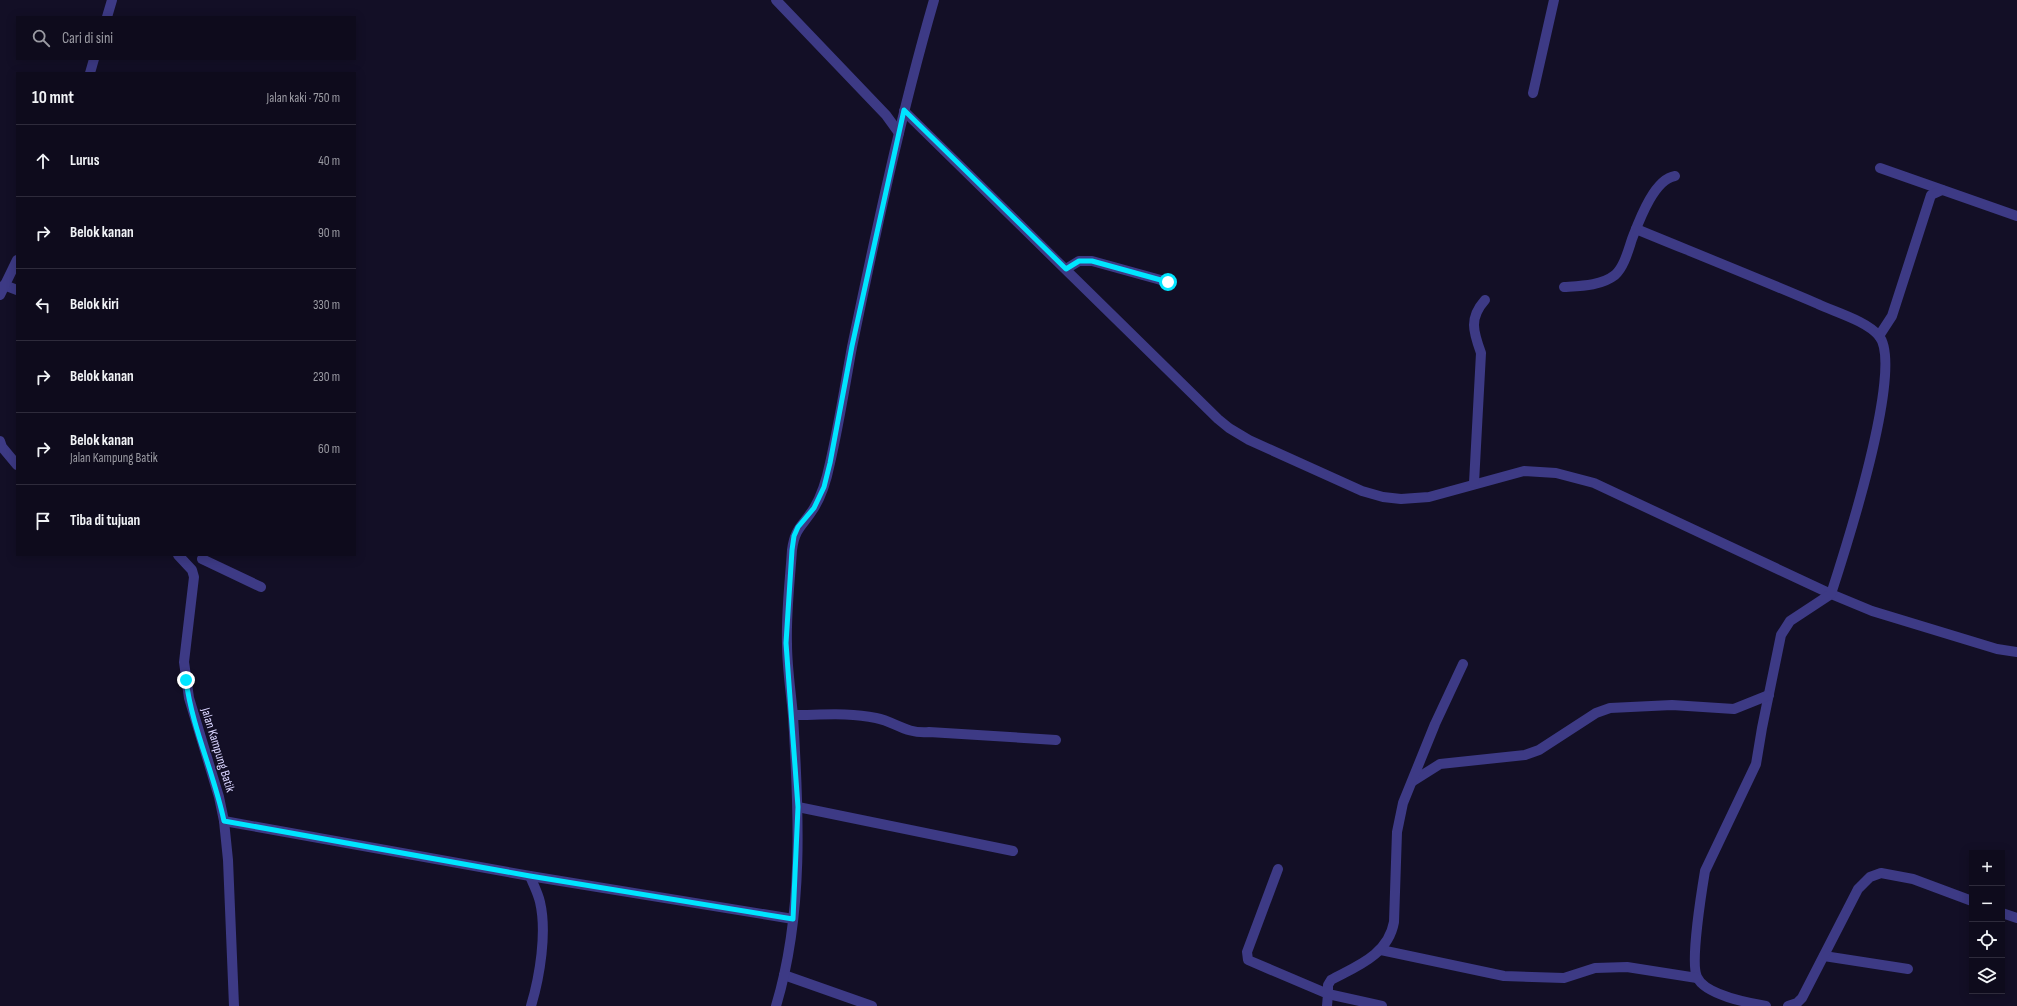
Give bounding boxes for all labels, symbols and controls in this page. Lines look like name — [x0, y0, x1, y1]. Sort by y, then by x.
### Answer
search box — [16, 16, 356, 60]
icon: search — [30, 27, 52, 49]
text: Cari di sini — [62, 29, 113, 48]
text: 10 mnt — [32, 88, 74, 108]
text: Jalan kaki · 750 m — [267, 90, 340, 106]
icon: ahead — [32, 150, 54, 172]
text: Lurus — [70, 151, 99, 170]
text: 40 m — [318, 153, 340, 169]
icon: right — [32, 222, 54, 244]
text: Belok kanan — [70, 223, 134, 242]
text: 90 m — [318, 225, 340, 241]
route start — [1159, 273, 1177, 291]
icon: left — [32, 294, 54, 316]
text: Belok kiri — [70, 295, 119, 314]
text: 330 m — [313, 297, 340, 313]
icon: right — [32, 366, 54, 388]
text: Belok kanan — [70, 367, 134, 386]
text: 230 m — [313, 369, 340, 385]
text: Belok kanan — [70, 431, 134, 450]
icon: right — [32, 438, 54, 460]
text: 60 m — [318, 441, 340, 457]
text: Jalan Kampung Batik — [70, 450, 158, 466]
icon: arrive — [32, 510, 54, 532]
text: Tiba di tujuan — [70, 511, 140, 530]
route end — [177, 671, 195, 689]
street label: Jalan Kampung Batik — [197, 705, 238, 794]
map controls — [1969, 850, 2005, 994]
button: + — [1969, 850, 2005, 886]
button: − — [1969, 886, 2005, 922]
button: locate — [1969, 922, 2005, 958]
button: layers — [1969, 958, 2005, 994]

